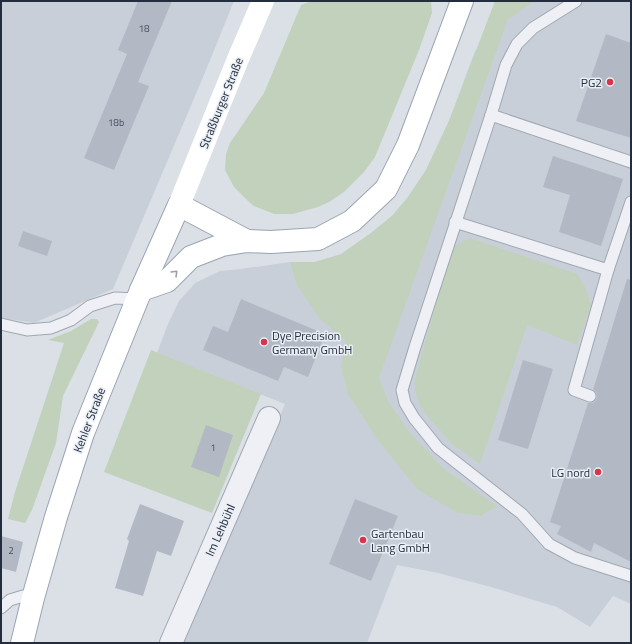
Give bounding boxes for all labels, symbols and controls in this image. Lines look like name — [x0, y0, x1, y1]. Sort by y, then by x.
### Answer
house number: 18 — [138, 21, 150, 36]
street label: Straßburger Straße — [194, 54, 248, 152]
place label: PG2 — [581, 73, 602, 92]
marker: PG2 — [605, 77, 615, 87]
house number: 18b — [108, 115, 124, 130]
one-way arrow — [170, 270, 178, 278]
place label: Dye Precision Germany GmbH — [272, 326, 352, 359]
marker: Dye Precision Germany GmbH — [259, 337, 269, 347]
street label: Kehler Straße — [68, 385, 110, 455]
house number: 1 — [210, 440, 216, 455]
place label: LG nord — [551, 463, 590, 482]
marker: LG nord — [593, 467, 603, 477]
street label: Im Lehbühl — [200, 501, 240, 559]
place label: Gartenbau Lang GmbH — [371, 524, 430, 557]
marker: Gartenbau Lang GmbH — [358, 535, 368, 545]
house number: 2 — [8, 543, 14, 558]

